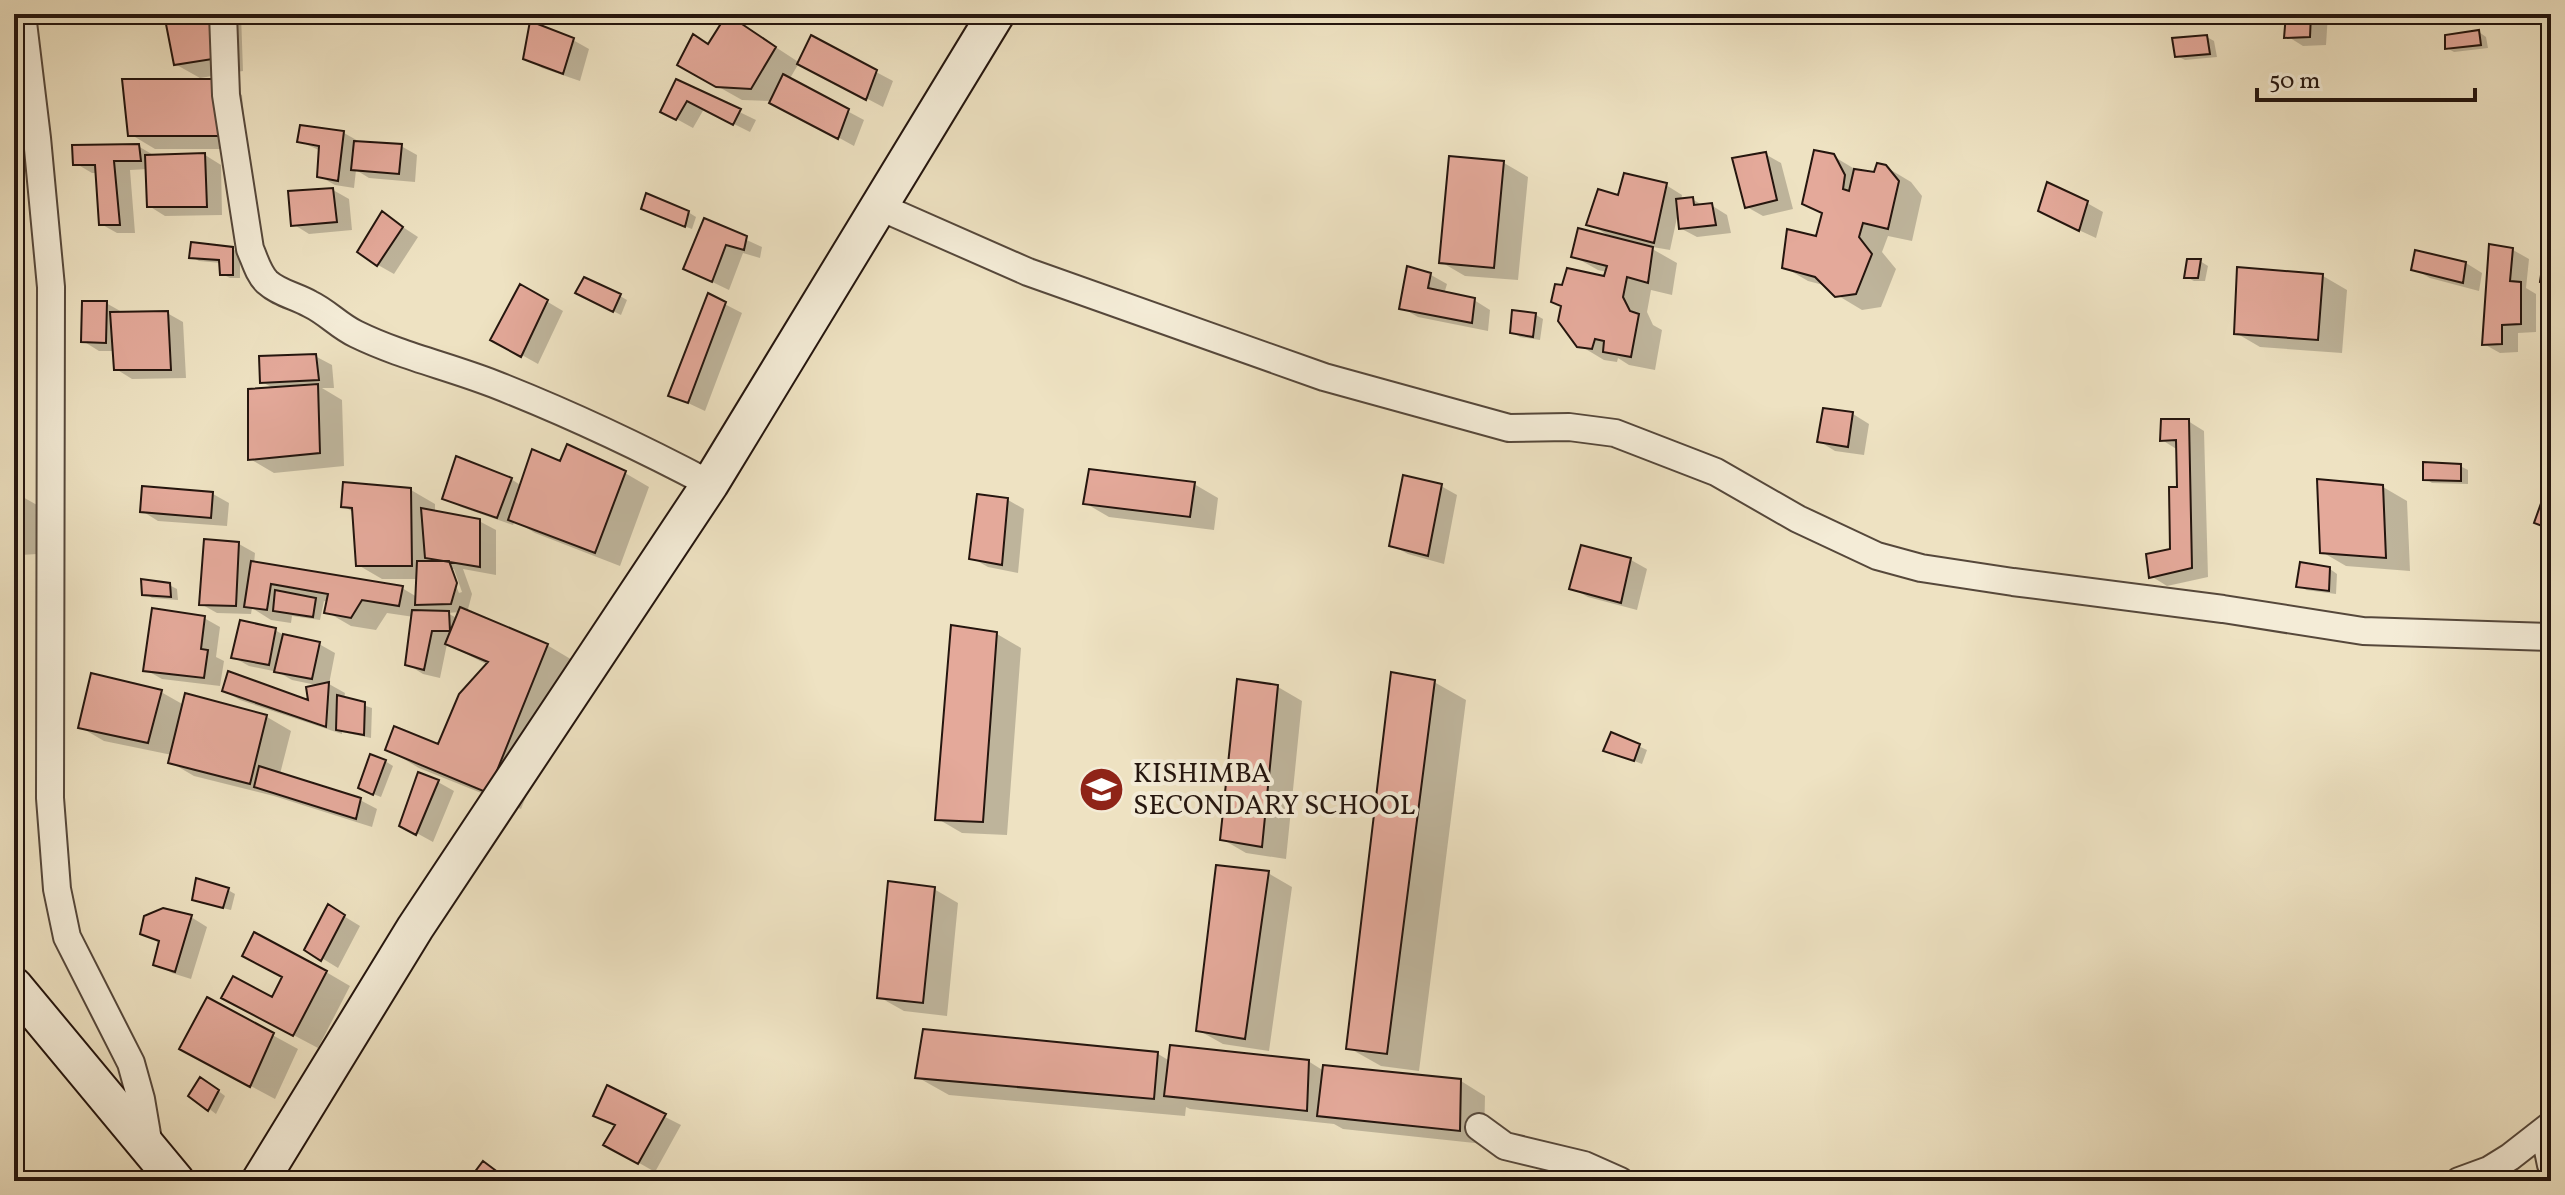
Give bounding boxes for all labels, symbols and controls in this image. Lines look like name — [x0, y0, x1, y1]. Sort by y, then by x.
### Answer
scale bar — [2257, 52, 2475, 102]
text: 50 m — [2269, 65, 2321, 99]
place label: KISHIMBA SECONDARY SCHOOL — [1133, 755, 1416, 826]
school or university icon: KISHIMBA SECONDARY SCHOOL — [1078, 766, 1126, 814]

